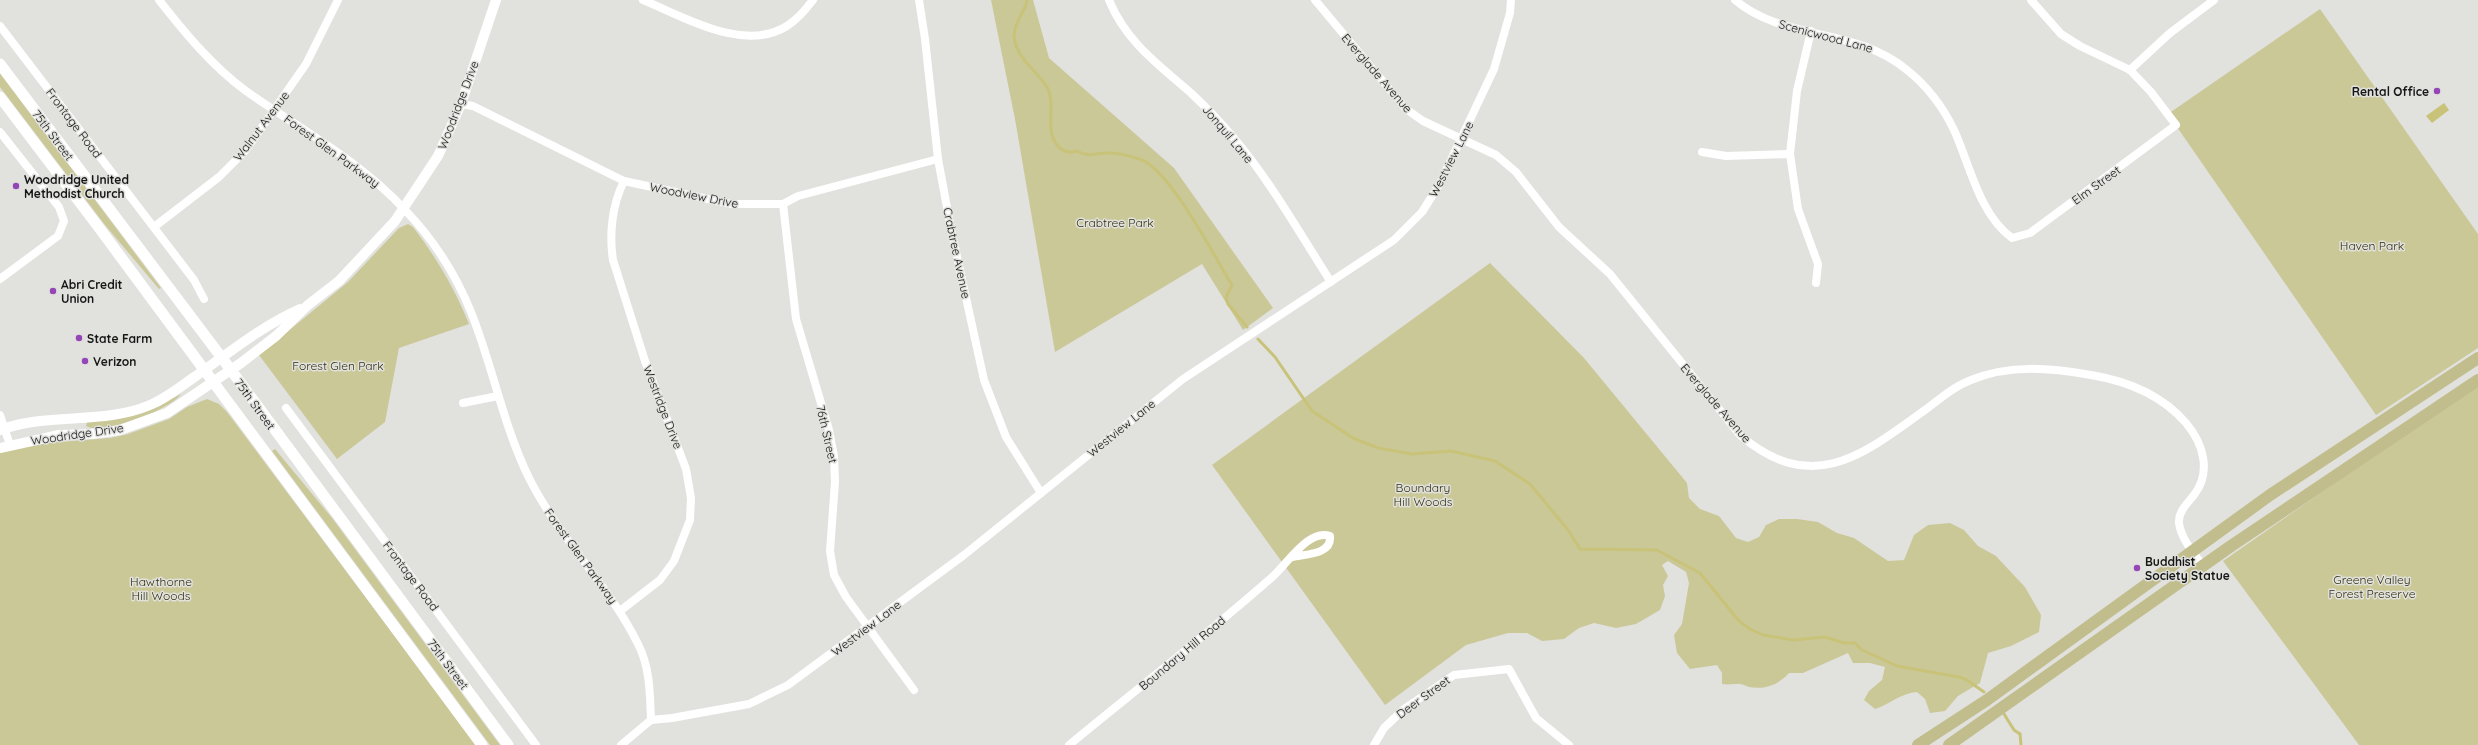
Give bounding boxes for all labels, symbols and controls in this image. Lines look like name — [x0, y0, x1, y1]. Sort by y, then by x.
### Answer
street label: Scenicwood Lane — [1777, 16, 1875, 56]
street label: Everglade Avenue — [1339, 30, 1416, 116]
street label: Woodridge Drive — [434, 58, 482, 151]
place label: Rental Office — [2352, 84, 2429, 99]
street label: Frontage Road — [43, 85, 105, 161]
marker: Rental Office — [2432, 86, 2442, 96]
street label: Walnut Avenue — [230, 88, 292, 164]
street label: Jonquil Lane — [1199, 102, 1257, 166]
street label: 75th Street — [29, 107, 77, 163]
street label: Forest Glen Parkway — [281, 111, 383, 191]
street label: Westview Lane — [1425, 118, 1477, 200]
street label: Elm Street — [2069, 162, 2123, 208]
place label: Woodridge United Methodist Church — [24, 172, 129, 201]
street label: Woodview Drive — [648, 179, 740, 211]
marker: Woodridge United Methodist Church — [11, 181, 21, 191]
street label: Crabtree Avenue — [940, 206, 974, 300]
park label: Crabtree Park — [1076, 215, 1154, 230]
park label: Haven Park — [2340, 238, 2404, 253]
place label: Abri Credit Union — [61, 277, 123, 306]
marker: Abri Credit Union — [48, 286, 58, 296]
place label: State Farm — [87, 331, 152, 346]
marker: State Farm — [74, 333, 84, 343]
place label: Verizon — [93, 354, 136, 369]
marker: Verizon — [80, 356, 90, 366]
park label: Forest Glen Park — [292, 358, 384, 373]
street label: Everglade Avenue — [1678, 360, 1755, 446]
street label: Westridge Drive — [640, 363, 686, 451]
street label: 75th Street — [231, 375, 279, 433]
street label: Westview Lane — [1084, 396, 1158, 460]
street label: 76th Street — [813, 403, 841, 465]
street label: Woodridge Drive — [29, 420, 125, 448]
park label: Boundary Hill Woods — [1394, 480, 1453, 509]
street label: Forest Glen Parkway — [541, 505, 621, 607]
street label: Frontage Road — [380, 538, 442, 614]
place label: Buddhist Society Statue — [2145, 554, 2230, 583]
marker: Buddhist Society Statue — [2132, 563, 2142, 573]
park label: Greene Valley Forest Preserve — [2329, 572, 2416, 601]
park label: Hawthorne Hill Woods — [130, 574, 192, 603]
street label: Westview Lane — [828, 597, 904, 659]
street label: Boundary Hill Road — [1136, 613, 1228, 693]
street label: 75th Street — [424, 636, 472, 692]
street label: Deer Street — [1393, 672, 1453, 722]

